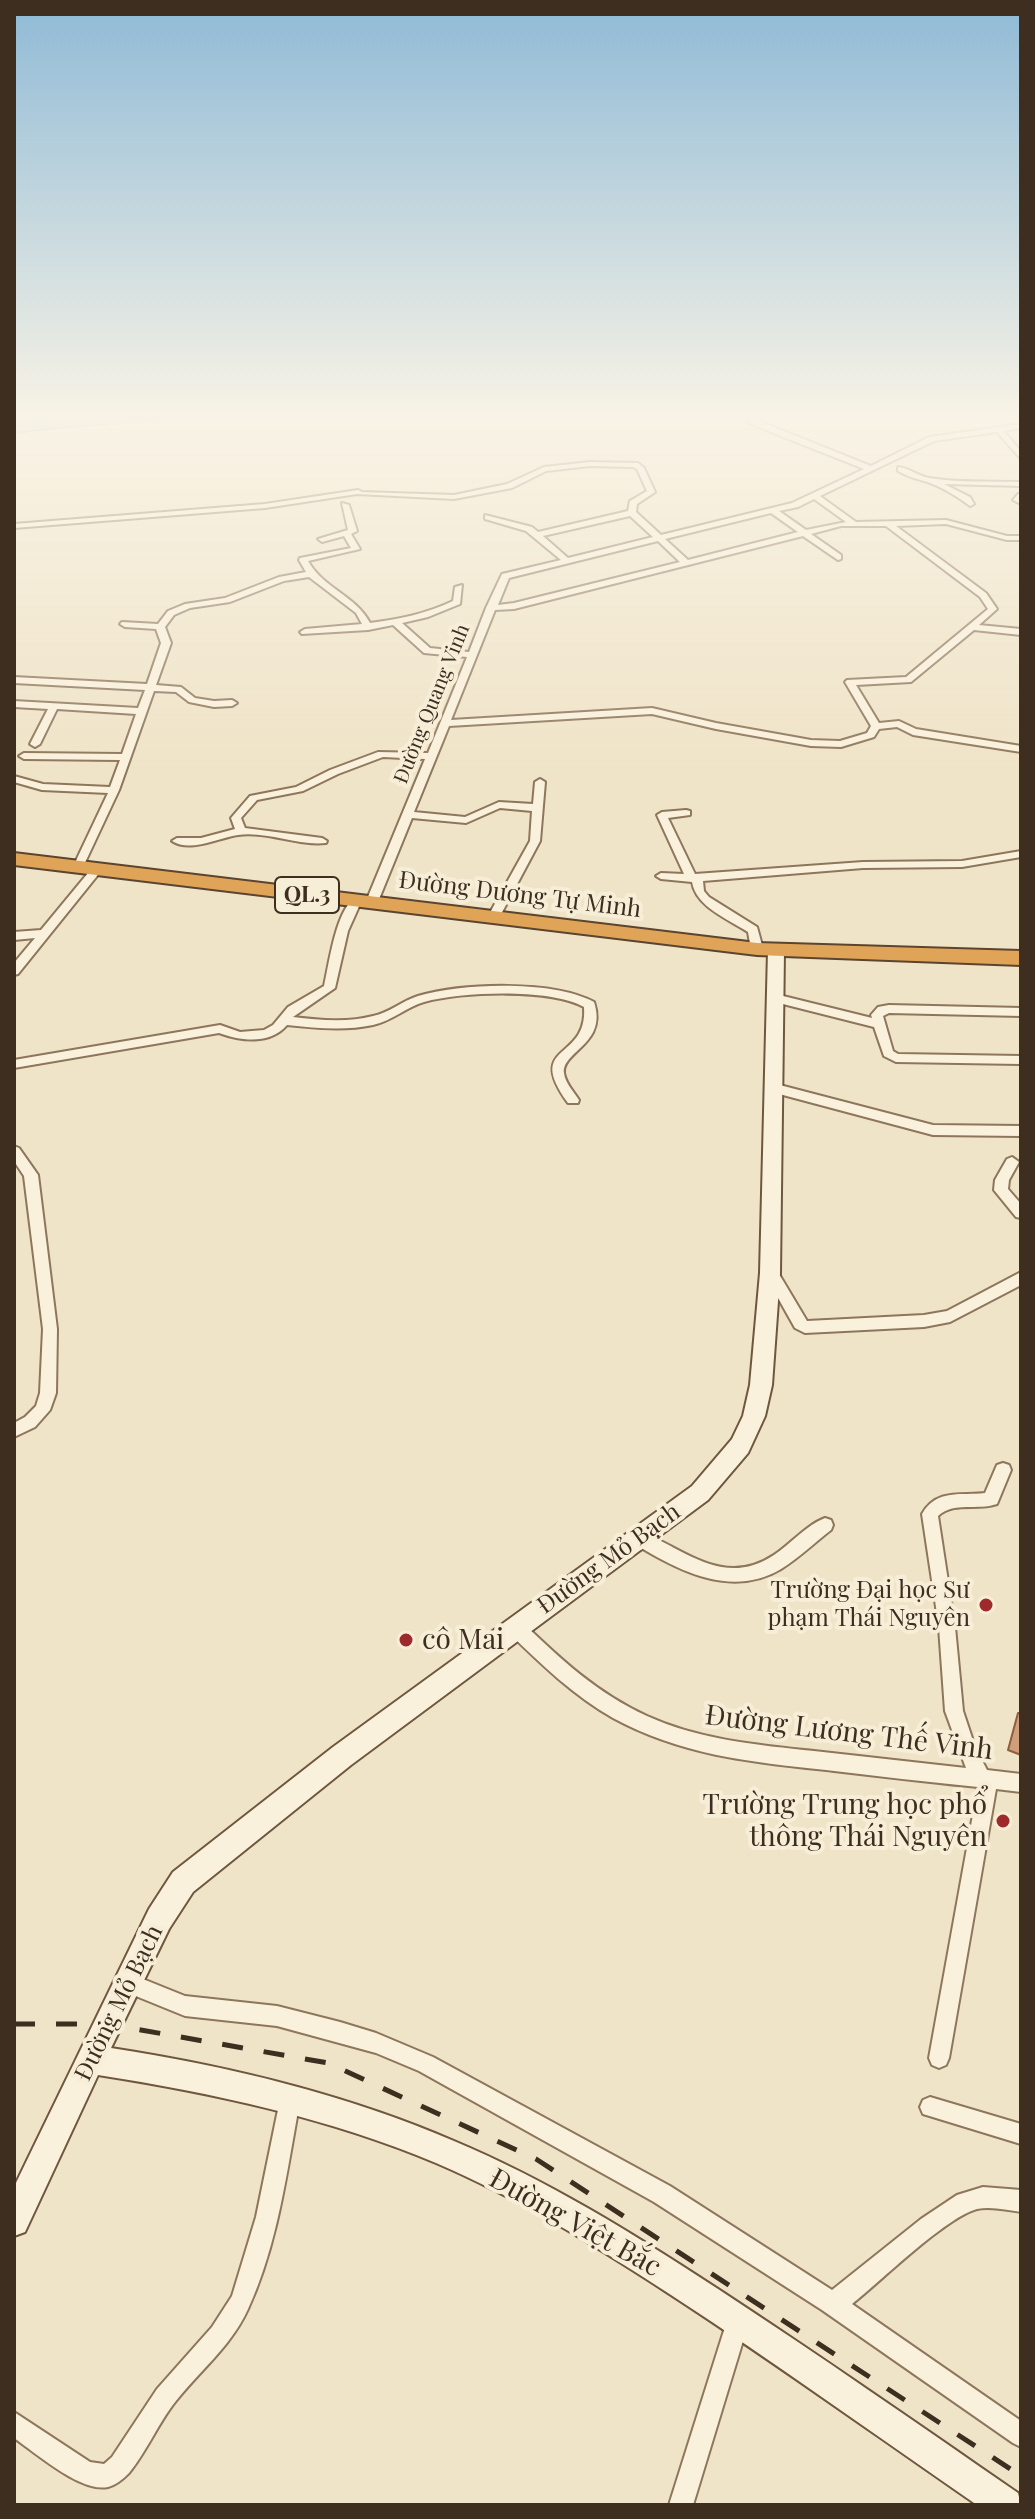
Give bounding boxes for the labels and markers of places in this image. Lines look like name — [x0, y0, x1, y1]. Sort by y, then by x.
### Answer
place label: Trường Đại học Sư phạm Thái Nguyên — [767, 1577, 970, 1633]
marker: Trường Đại học Sư phạm Thái Nguyên — [977, 1596, 995, 1614]
place label: cô Mai — [422, 1623, 504, 1657]
marker: cô Mai — [397, 1631, 415, 1649]
place label: Trường Trung học phổ thông Thái Nguyên — [703, 1788, 987, 1854]
marker: Trường Trung học phổ thông Thái Nguyên — [994, 1812, 1012, 1830]

